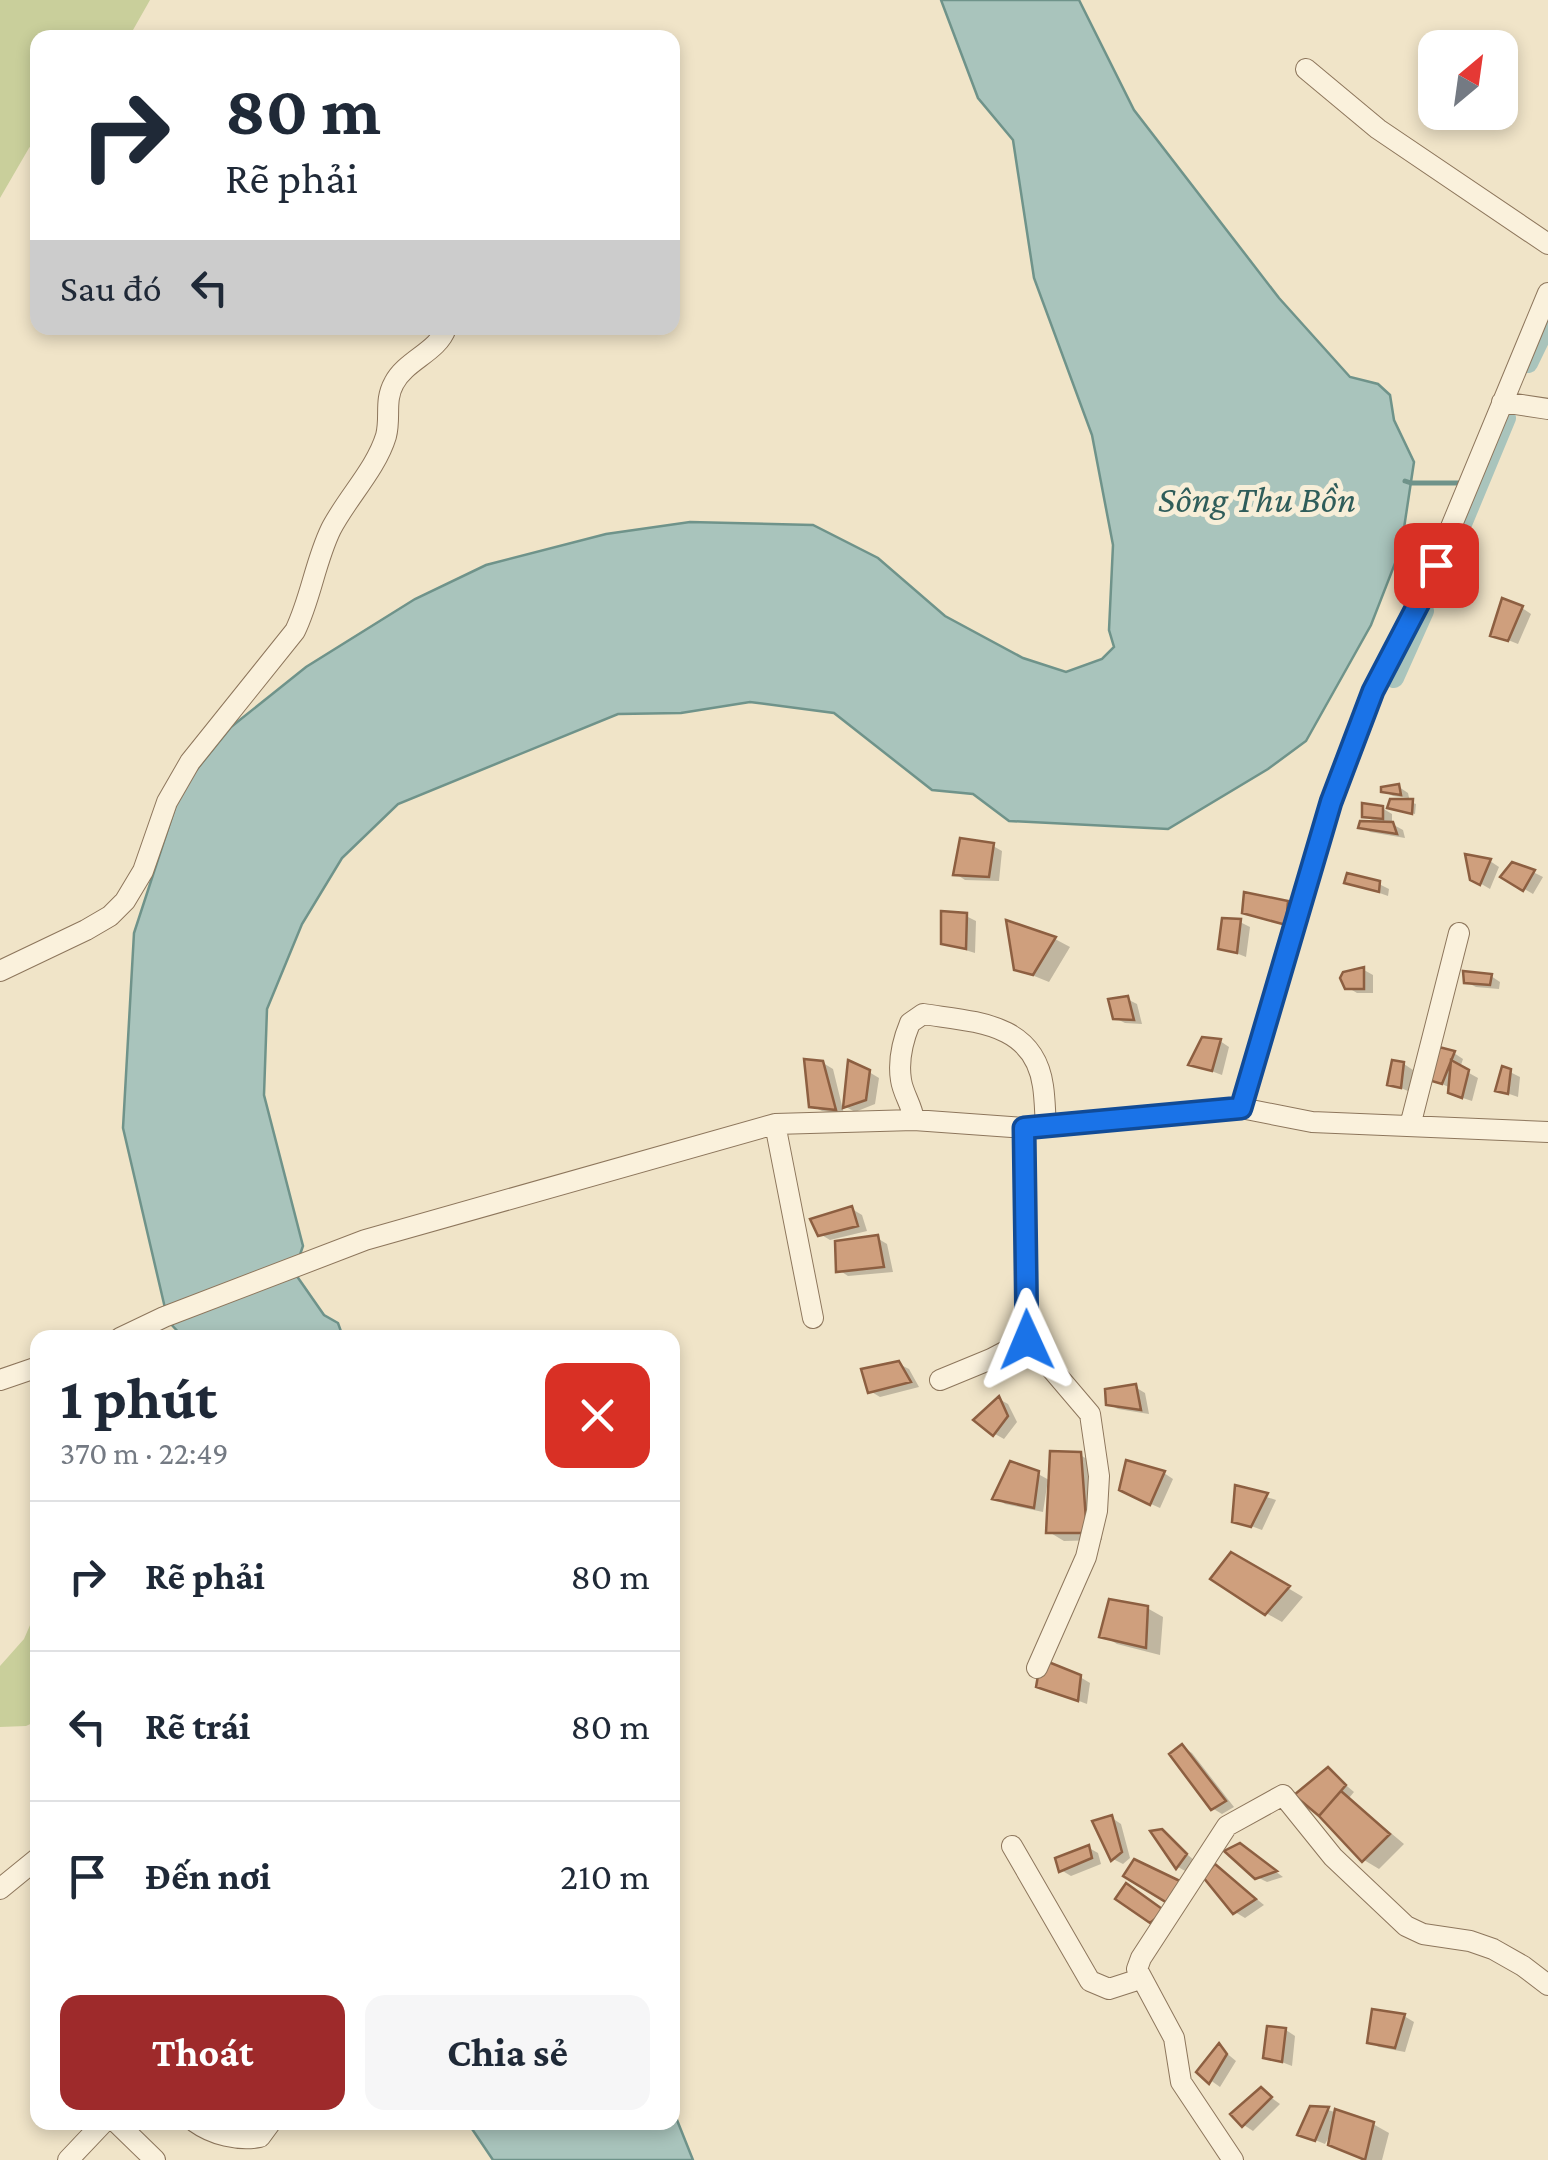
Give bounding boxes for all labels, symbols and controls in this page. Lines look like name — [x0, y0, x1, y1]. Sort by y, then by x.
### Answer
north arrow — [1418, 30, 1518, 130]
map controls — [1418, 30, 1518, 130]
icon: right — [60, 70, 190, 200]
text: 80 m — [225, 71, 381, 149]
text: Rẽ phải — [225, 153, 358, 203]
icon: left — [182, 260, 237, 315]
text: Sau đó — [60, 267, 162, 309]
water label: Sông Thu Bồn — [1158, 478, 1356, 520]
pin — [1394, 523, 1479, 608]
icon: arrive — [1409, 538, 1464, 593]
position arrow — [975, 1288, 1079, 1392]
button: close — [545, 1363, 650, 1468]
text: 1 phút — [60, 1364, 217, 1431]
text: 370 m · 22:49 — [60, 1435, 229, 1471]
icon: right — [60, 1549, 115, 1604]
text: Rẽ phải — [145, 1555, 265, 1597]
text: 80 m — [570, 1555, 650, 1597]
icon: left — [60, 1699, 115, 1754]
text: Rẽ trái — [145, 1705, 250, 1747]
text: 80 m — [570, 1705, 650, 1747]
icon: arrive — [60, 1849, 115, 1904]
text: Đến nơi — [145, 1855, 271, 1897]
text: 210 m — [560, 1855, 650, 1897]
button: Thoát — [60, 1995, 345, 2110]
button: Chia sẻ — [365, 1995, 650, 2110]

